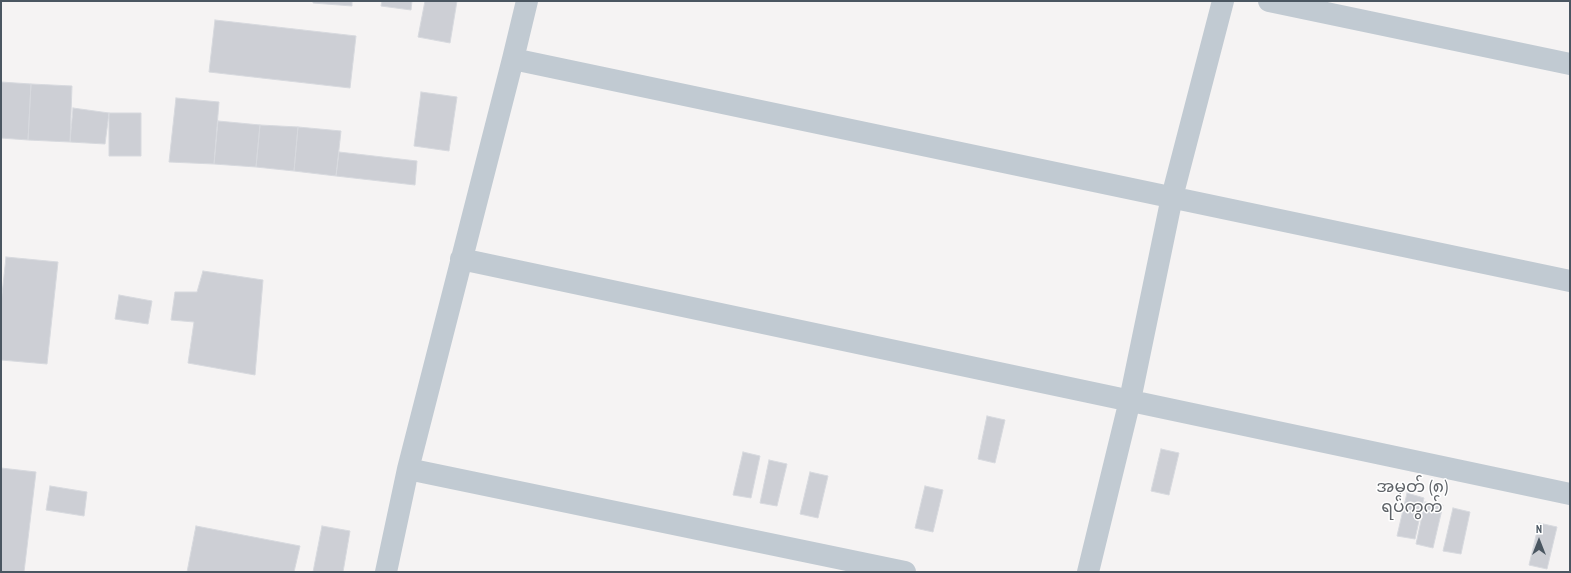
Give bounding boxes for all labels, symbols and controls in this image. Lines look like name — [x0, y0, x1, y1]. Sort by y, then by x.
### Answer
district label: အမှတ် (၈) ရပ်ကွက် — [1376, 477, 1448, 517]
north arrow — [1519, 521, 1559, 561]
text: N — [1536, 522, 1542, 536]

